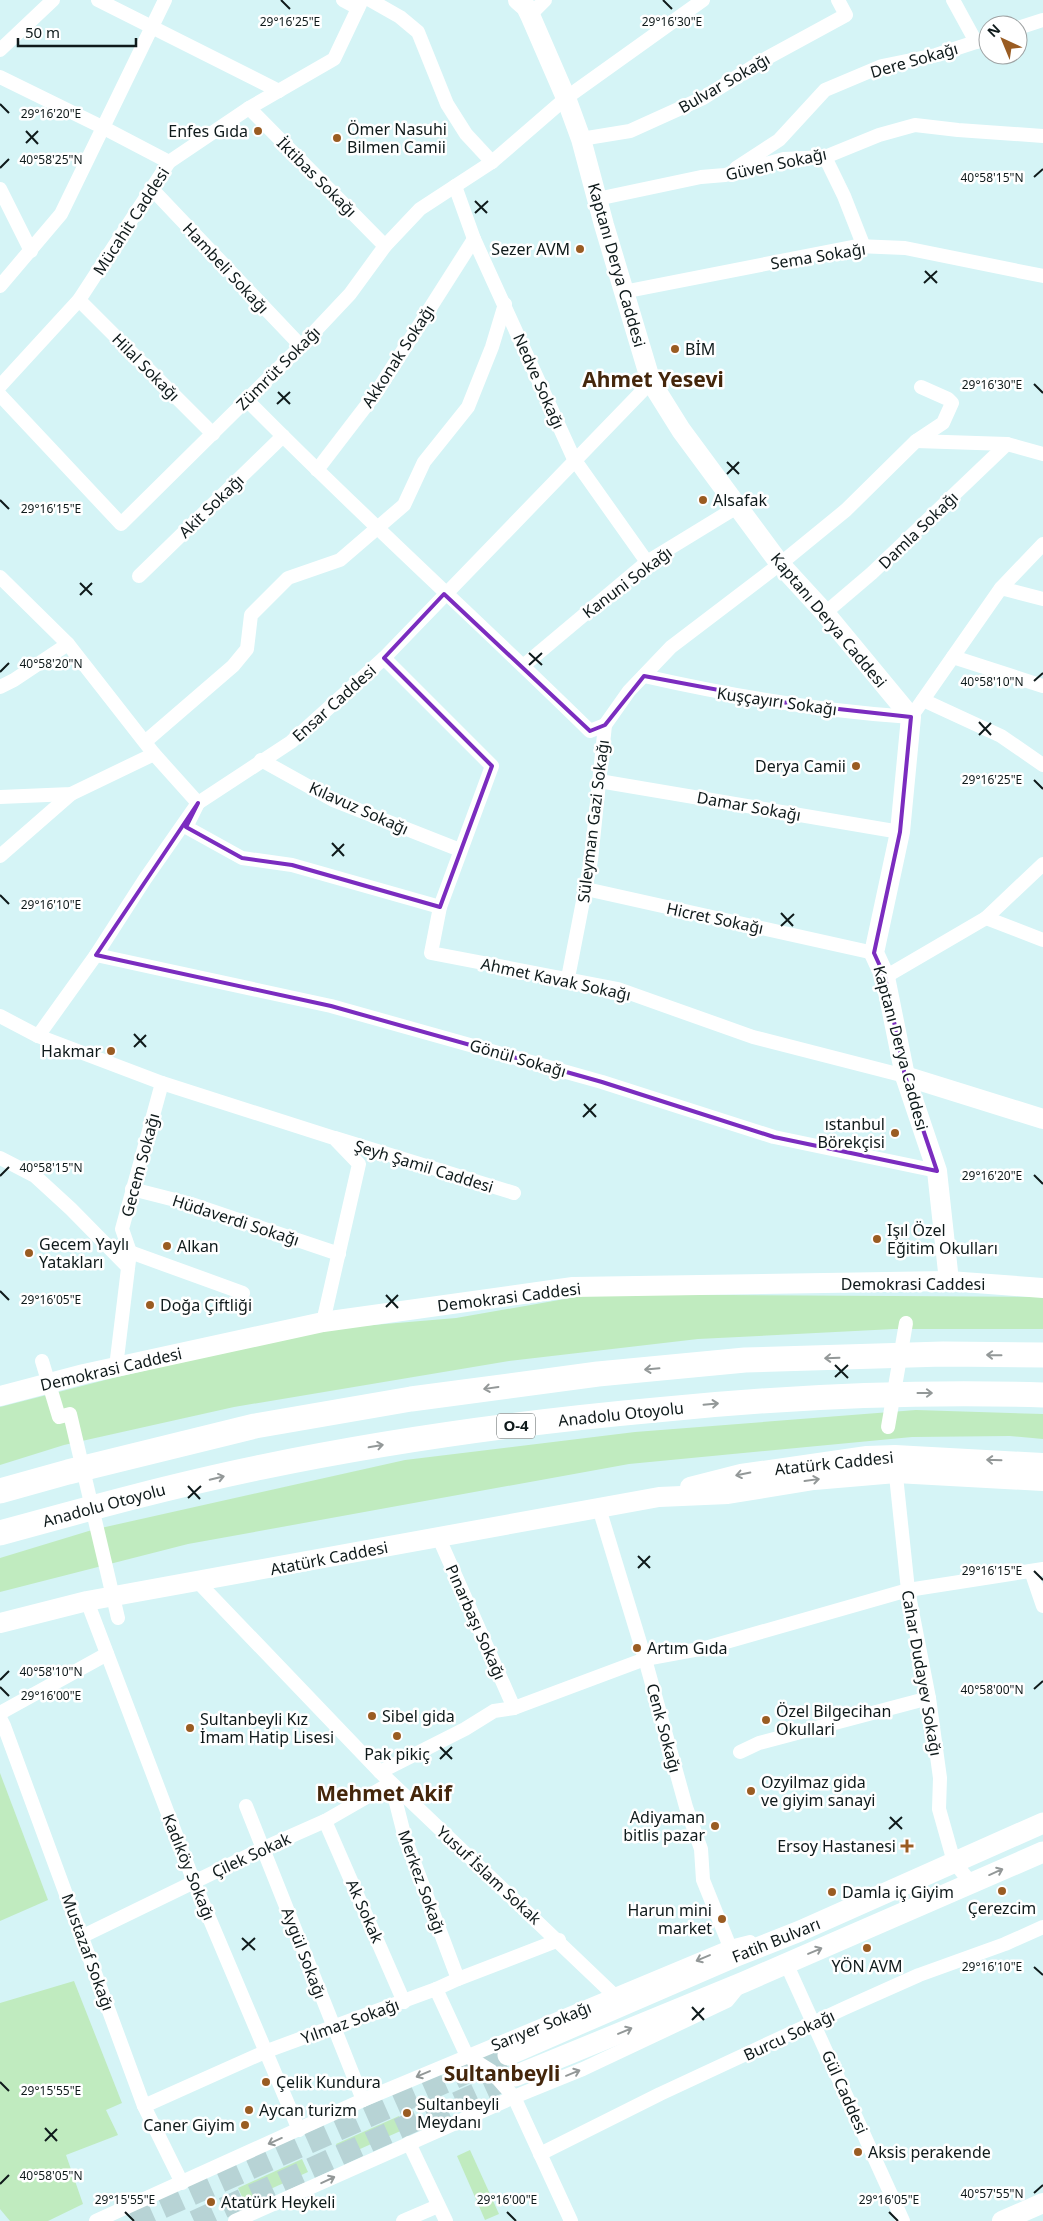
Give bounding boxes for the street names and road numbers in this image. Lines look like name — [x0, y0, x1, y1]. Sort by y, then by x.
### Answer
street label: Dere Sokağı — [868, 37, 960, 83]
street label: Bulvar Sokağı — [674, 48, 774, 118]
street label: İktibas Sokağı — [272, 132, 362, 222]
street label: Güven Sokağı — [723, 143, 829, 185]
street label: Mücahit Caddesi — [88, 163, 174, 279]
street label: Kaptanı Derya Caddesi — [583, 180, 651, 350]
street label: Hambeli Sokağı — [178, 218, 274, 318]
street label: Sema Sokağı — [769, 238, 867, 274]
street label: Akkonak Sokağı — [357, 300, 439, 412]
street label: Zümrüt Sokağı — [231, 321, 325, 415]
street label: Hilal Sokağı — [107, 328, 185, 406]
street label: Nedve Sokağı — [508, 330, 570, 432]
street label: Akit Sokağı — [174, 469, 248, 543]
street label: Damla Sokağı — [873, 486, 963, 574]
street label: Kanuni Sokağı — [578, 541, 676, 623]
street label: Kaptanı Derya Caddesi — [766, 548, 892, 692]
street label: Ensar Caddesi — [287, 659, 381, 747]
street label: Kuşçayırı Sokağı — [715, 682, 839, 720]
street label: Süleyman Gazi Sokağı — [572, 738, 614, 904]
street label: Kılavuz Sokağı — [306, 776, 412, 840]
street label: Damar Sokağı — [695, 786, 803, 826]
street label: Hicret Sokağı — [664, 897, 766, 939]
street label: Ahmet Kavak Sokağı — [479, 952, 633, 1006]
street label: Kaptanı Derya Caddesi — [868, 963, 934, 1133]
street label: Gönül Sokağı — [467, 1034, 569, 1082]
street label: Gecem Sokağı — [116, 1111, 164, 1219]
street label: Şeyh Şamil Caddesi — [352, 1134, 496, 1198]
street label: Hüdaverdi Sokağı — [170, 1189, 302, 1251]
street label: Demokrasi Caddesi — [841, 1273, 985, 1295]
street label: Demokrasi Caddesi — [436, 1277, 582, 1317]
street label: Demokrasi Caddesi — [38, 1342, 184, 1396]
street label: Anadolu Otoyolu — [557, 1396, 685, 1432]
road number: O-4 — [497, 1414, 535, 1438]
street label: Atatürk Caddesi — [773, 1446, 895, 1480]
street label: Anadolu Otoyolu — [40, 1478, 168, 1532]
street label: Atatürk Caddesi — [268, 1536, 390, 1580]
street label: Pınarbaşı Sokağı — [441, 1561, 511, 1683]
street label: Cahar Dudayev Sokağı — [897, 1588, 947, 1758]
street label: Cenk Sokağı — [642, 1681, 686, 1775]
street label: Kadıköy Sokağı — [158, 1810, 220, 1924]
street label: Yusuf İslam Sokak — [432, 1821, 546, 1930]
street label: Çilek Sokak — [208, 1827, 294, 1883]
street label: Merkez Sokağı — [393, 1827, 451, 1937]
street label: Ak Sokak — [341, 1876, 389, 1947]
street label: Mustazaf Sokağı — [57, 1890, 119, 2014]
street label: Aygül Sokağı — [276, 1904, 332, 2002]
street label: Fatih Bulvarı — [729, 1912, 823, 1968]
street label: Yılmaz Sokağı — [298, 1993, 402, 2049]
street label: Sarıyer Sokağı — [488, 1996, 594, 2056]
street label: Burcu Sokağı — [740, 2004, 838, 2066]
street label: Gül Caddesi — [817, 2047, 873, 2137]

